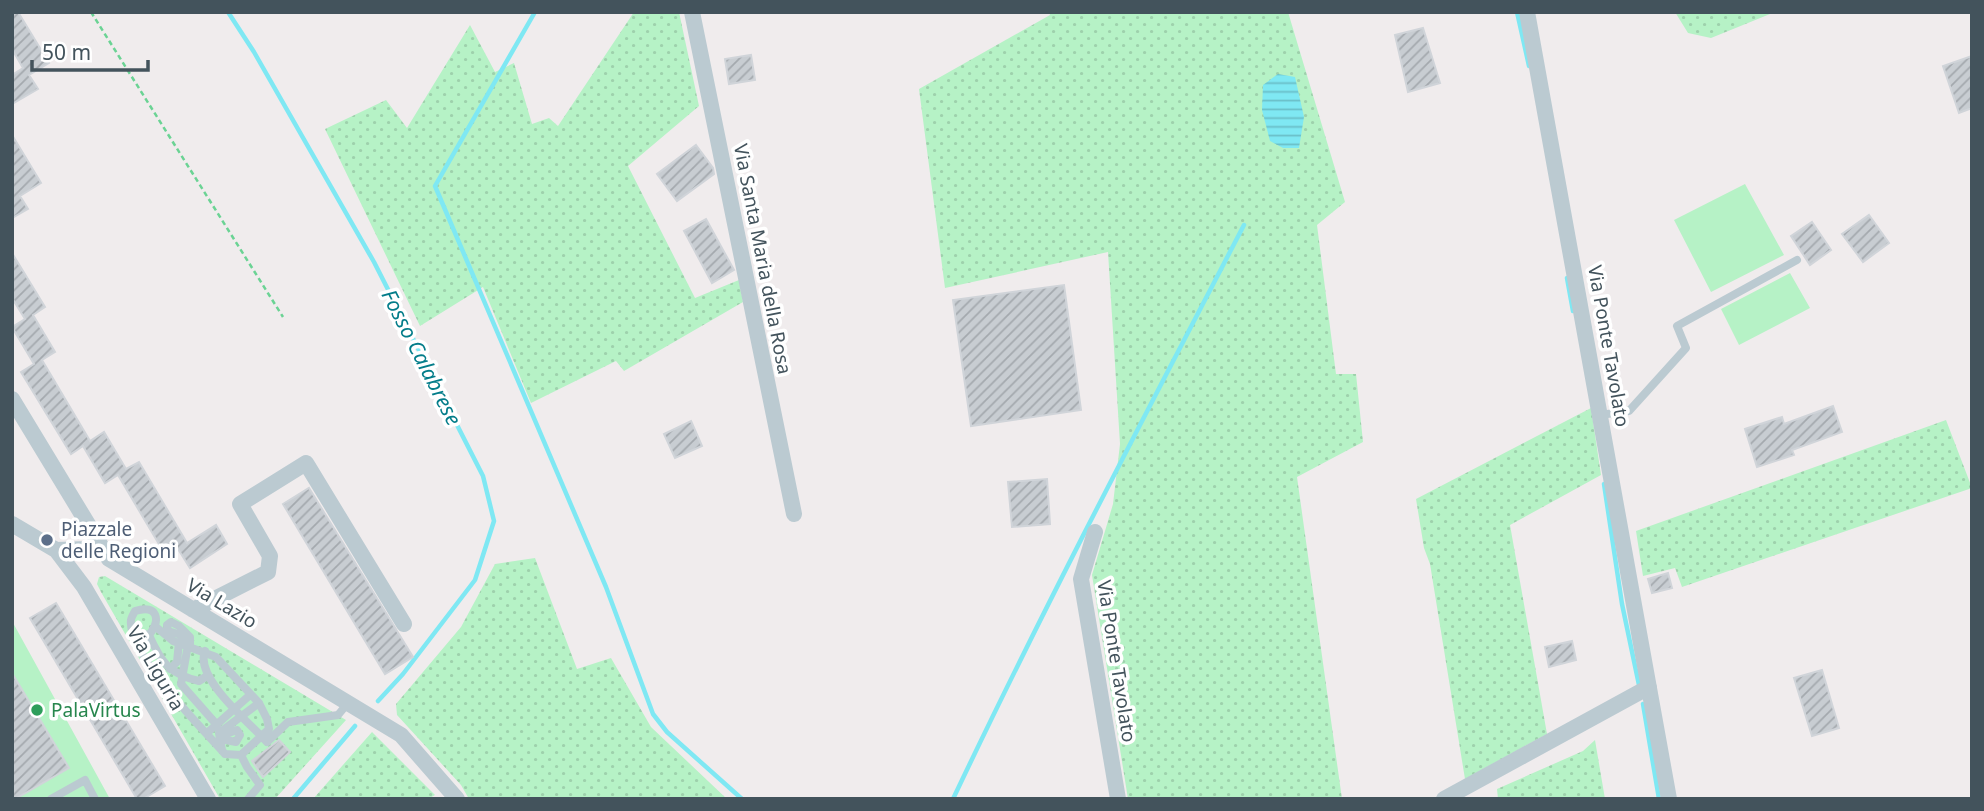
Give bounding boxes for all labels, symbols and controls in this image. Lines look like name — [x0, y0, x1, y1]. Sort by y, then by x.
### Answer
scale bar — [32, 28, 147, 72]
text: 50 m — [42, 38, 91, 66]
street label: Via Santa Maria della Rosa — [728, 142, 798, 376]
street label: Via Ponte Tavolato — [1582, 263, 1636, 429]
water label: Fosso Calabrese — [376, 284, 468, 430]
place label: Piazzale delle Regioni — [61, 516, 176, 564]
marker: Piazzale delle Regioni — [39, 532, 55, 548]
street label: Via Lazio — [182, 572, 262, 634]
street label: Via Ponte Tavolato — [1091, 578, 1143, 744]
street label: Via Liguria — [121, 621, 191, 715]
place label: PalaVirtus — [51, 697, 141, 723]
marker: PalaVirtus — [29, 702, 45, 718]

